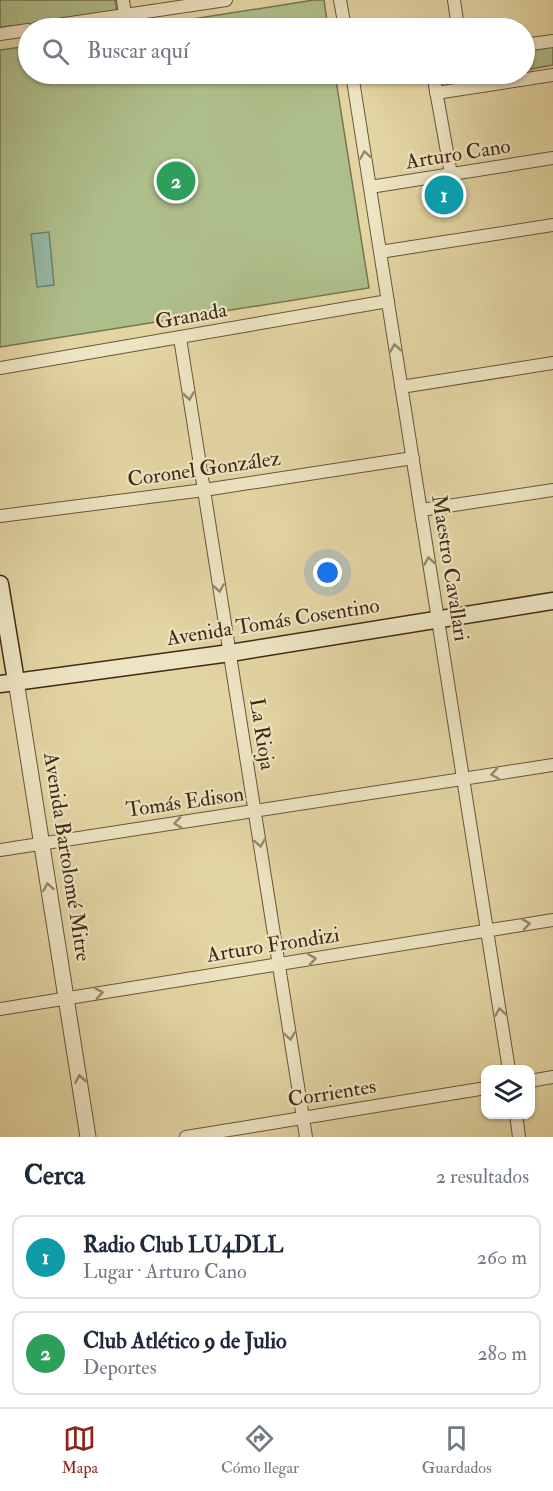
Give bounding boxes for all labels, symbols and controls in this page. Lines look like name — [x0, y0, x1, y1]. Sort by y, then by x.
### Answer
search box — [18, 18, 535, 84]
icon: search — [39, 35, 72, 68]
text: Buscar aquí — [87, 37, 189, 65]
street label: Arturo Cano — [403, 132, 512, 176]
one-way arrow — [359, 151, 372, 161]
pin: 2 — [156, 158, 195, 204]
pin: 1 — [424, 172, 464, 218]
street label: Granada — [153, 296, 229, 336]
one-way arrow — [390, 343, 402, 353]
one-way arrow — [182, 390, 195, 400]
street label: Coronel González — [126, 445, 282, 493]
street label: Maestro Cavallari — [425, 493, 475, 644]
one-way arrow — [423, 557, 435, 566]
your location — [313, 558, 342, 587]
one-way arrow — [213, 584, 225, 593]
street label: Avenida Tomás Cosentino — [164, 592, 381, 652]
street label: La Rioja — [243, 696, 281, 772]
street label: Avenida Bartolomé Mitre — [37, 750, 97, 964]
one-way arrow — [491, 768, 500, 780]
street label: Tomás Edison — [124, 780, 246, 824]
one-way arrow — [173, 816, 183, 829]
one-way arrow — [253, 838, 265, 848]
one-way arrow — [42, 882, 55, 892]
one-way arrow — [521, 919, 530, 931]
street label: Arturo Frondizi — [204, 921, 342, 969]
one-way arrow — [308, 953, 317, 965]
one-way arrow — [94, 987, 104, 1000]
one-way arrow — [494, 1007, 507, 1017]
one-way arrow — [283, 1030, 296, 1040]
map controls — [481, 1065, 535, 1119]
button: layers — [481, 1065, 535, 1119]
street label: Corrientes — [286, 1073, 378, 1113]
one-way arrow — [74, 1075, 86, 1084]
text: Cerca — [24, 1160, 85, 1192]
text: 2 resultados — [436, 1164, 529, 1189]
text: Radio Club LU4DLL — [83, 1231, 284, 1259]
text: 1 — [42, 1245, 49, 1270]
text: 260 m — [477, 1245, 527, 1270]
text: Lugar · Arturo Cano — [83, 1259, 247, 1284]
text: Club Atlético 9 de Julio — [83, 1327, 287, 1355]
text: 2 — [40, 1341, 51, 1366]
text: 280 m — [477, 1341, 527, 1366]
text: Deportes — [83, 1355, 157, 1380]
tab: Mapa — [61, 1422, 98, 1478]
tab: Cómo llegar — [221, 1422, 299, 1478]
tab: Guardados — [422, 1422, 492, 1478]

